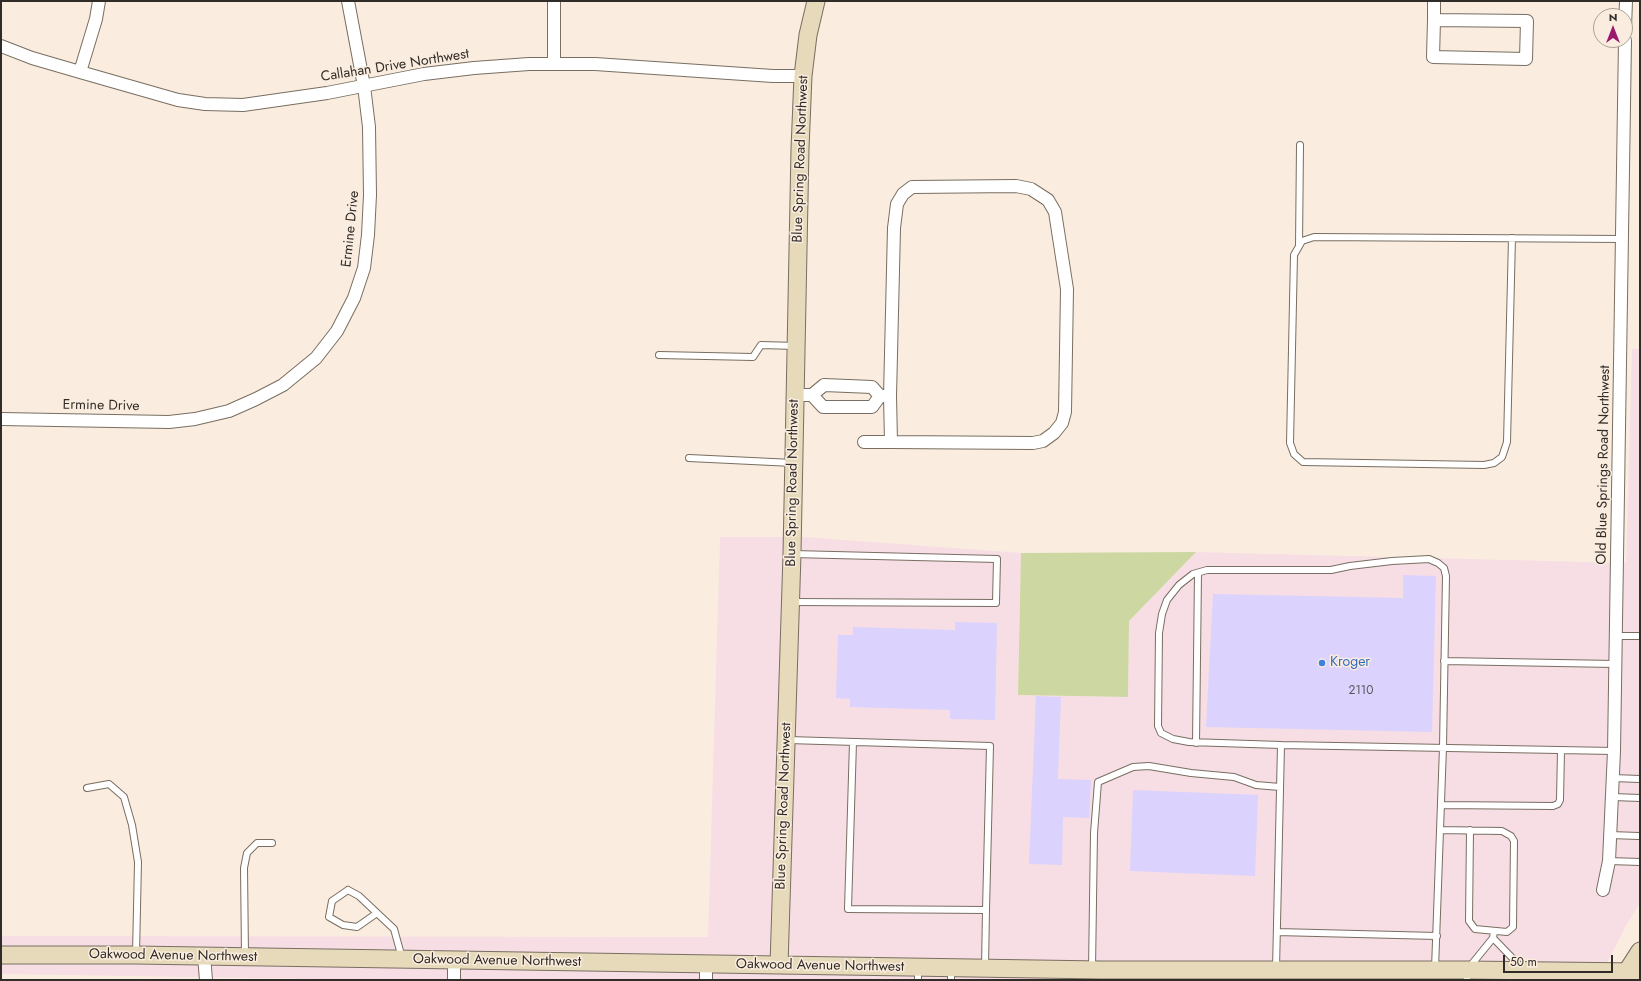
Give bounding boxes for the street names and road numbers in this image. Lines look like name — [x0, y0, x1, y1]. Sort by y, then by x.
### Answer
street label: Callahan Drive Northwest — [320, 46, 470, 86]
street label: Blue Spring Road Northwest — [790, 75, 812, 243]
street label: Ermine Drive — [339, 190, 363, 268]
street label: Old Blue Springs Road Northwest — [1594, 365, 1614, 565]
street label: Ermine Drive — [62, 397, 140, 415]
street label: Blue Spring Road Northwest — [783, 399, 803, 567]
street label: Blue Spring Road Northwest — [773, 722, 795, 890]
street label: Oakwood Avenue Northwest — [89, 946, 257, 966]
street label: Oakwood Avenue Northwest — [413, 951, 581, 971]
street label: Oakwood Avenue Northwest — [736, 956, 904, 976]

